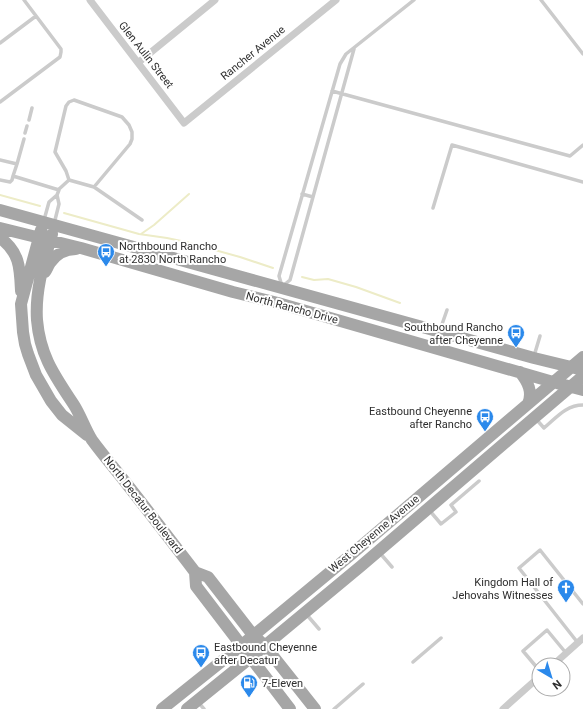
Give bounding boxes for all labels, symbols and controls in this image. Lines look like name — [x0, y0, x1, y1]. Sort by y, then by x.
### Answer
street label: Glen Aulin Street — [116, 19, 176, 91]
street label: Rancher Avenue — [218, 23, 288, 83]
place label: Northbound Rancho at 2830 North Rancho — [119, 240, 226, 266]
bus stop icon: Northbound Rancho at 2830 North Rancho — [96, 242, 116, 267]
street label: North Rancho Drive — [244, 289, 340, 327]
place label: Southbound Rancho after Cheyenne — [404, 321, 503, 347]
bus stop icon: Southbound Rancho after Cheyenne — [506, 323, 526, 348]
place label: Eastbound Cheyenne after Rancho — [369, 405, 472, 431]
bus stop icon: Eastbound Cheyenne after Rancho — [475, 407, 495, 432]
street label: North Decatur Boulevard — [101, 454, 185, 556]
street label: West Cheyenne Avenue — [326, 492, 422, 576]
place label: Kingdom Hall of Jehovahs Witnesses — [452, 576, 553, 602]
church icon: Kingdom Hall of Jehovahs Witnesses — [556, 578, 576, 603]
place label: Eastbound Cheyenne after Decatur — [214, 641, 317, 667]
bus stop icon: Eastbound Cheyenne after Decatur — [191, 643, 211, 668]
north arrow — [531, 657, 571, 697]
fuel station icon: 7-Eleven — [239, 673, 259, 698]
place label: 7-Eleven — [262, 677, 303, 690]
text: N — [550, 677, 564, 692]

